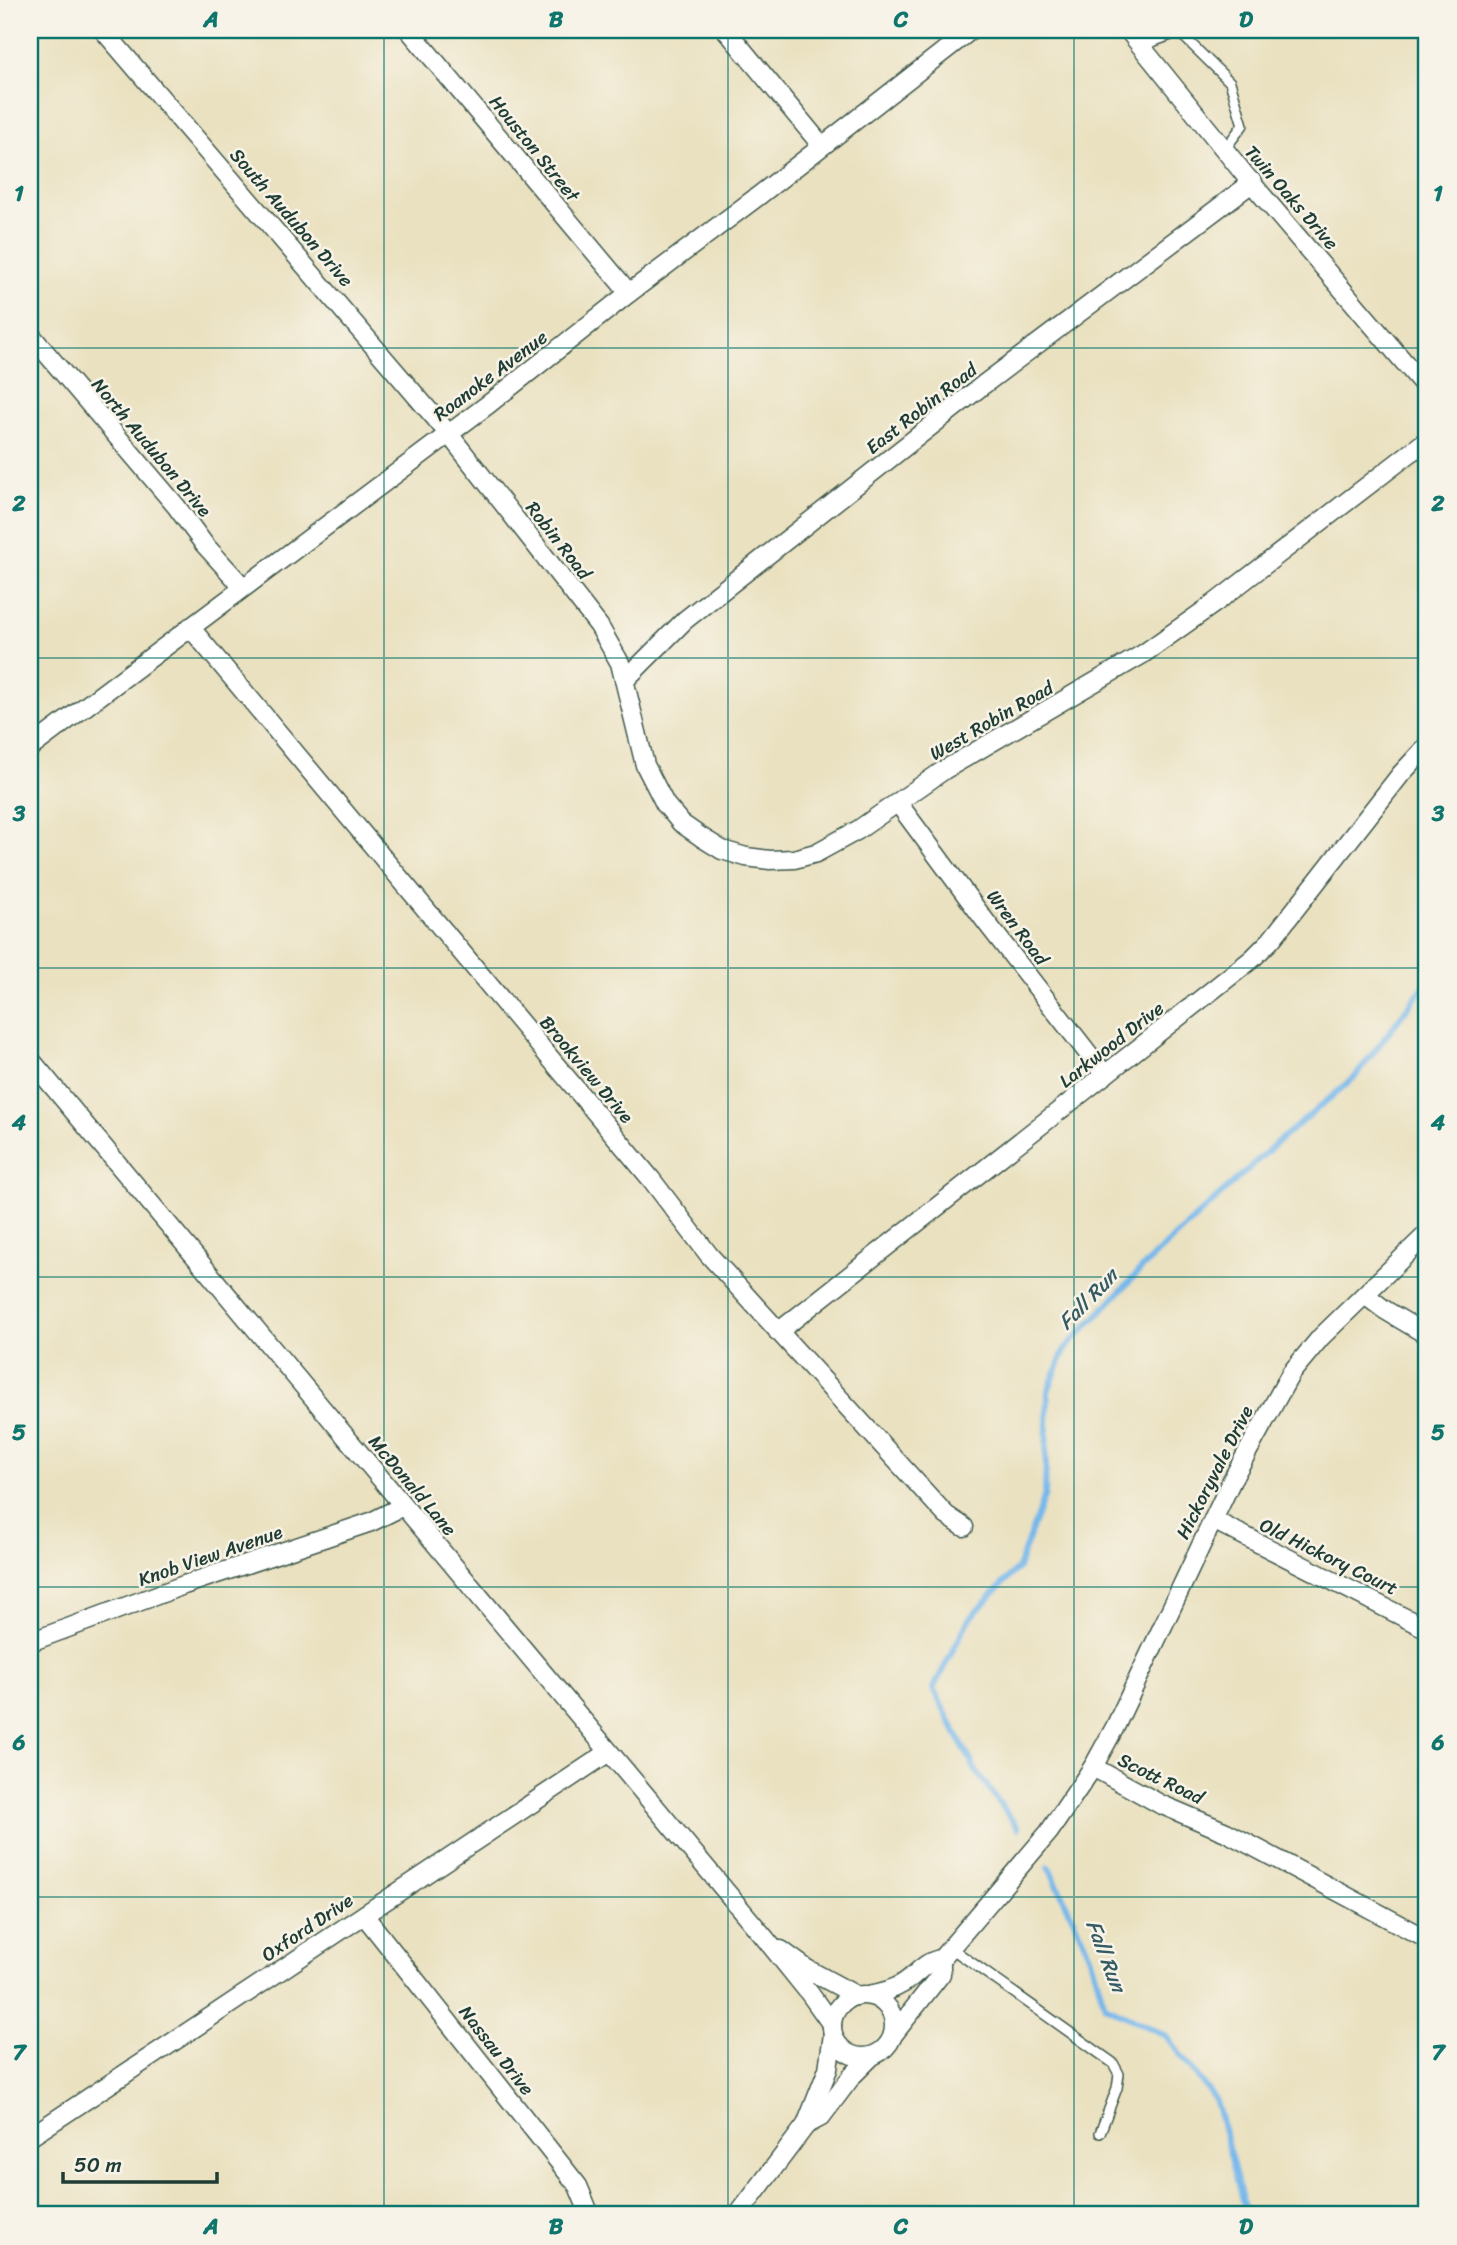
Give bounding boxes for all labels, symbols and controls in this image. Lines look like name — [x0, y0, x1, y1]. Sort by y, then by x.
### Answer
text: A — [202, 0, 219, 40]
text: B — [549, 0, 564, 40]
text: C — [893, 0, 909, 40]
text: D — [1239, 0, 1254, 40]
street label: Houston Street — [481, 87, 589, 210]
street label: Twin Oaks Drive — [1236, 137, 1347, 258]
street label: South Audubon Drive — [221, 140, 362, 295]
text: 1 — [14, 173, 24, 214]
text: 1 — [1433, 173, 1443, 214]
street label: Roanoke Avenue — [426, 321, 555, 430]
street label: East Robin Road — [858, 353, 985, 463]
street label: North Audubon Drive — [83, 370, 220, 525]
text: 2 — [11, 483, 26, 524]
text: 2 — [1430, 483, 1445, 524]
street label: Robin Road — [517, 494, 601, 588]
street label: West Robin Road — [923, 671, 1060, 769]
text: 3 — [12, 793, 26, 834]
text: 3 — [1431, 793, 1445, 834]
street label: Wren Road — [978, 882, 1058, 974]
street label: Larkwood Drive — [1051, 992, 1171, 1096]
street label: Brookview Drive — [531, 1008, 642, 1131]
text: 4 — [11, 1102, 27, 1143]
text: 4 — [1430, 1102, 1446, 1143]
water label: Fall Run — [1048, 1257, 1129, 1339]
street label: Hickoryvale Drive — [1166, 1399, 1262, 1545]
text: 5 — [12, 1412, 26, 1453]
text: 5 — [1431, 1412, 1445, 1453]
street label: McDonald Lane — [360, 1427, 465, 1544]
street label: Old Hickory Court — [1254, 1509, 1404, 1604]
street label: Knob View Avenue — [133, 1515, 287, 1596]
text: 6 — [11, 1722, 26, 1763]
text: 6 — [1430, 1722, 1445, 1763]
street label: Scott Road — [1112, 1743, 1211, 1814]
street label: Oxford Drive — [255, 1884, 360, 1970]
water label: Fall Run — [1075, 1914, 1138, 2000]
street label: Nassau Drive — [450, 1998, 543, 2103]
text: 7 — [12, 2032, 27, 2073]
text: 7 — [1431, 2032, 1446, 2073]
scale bar — [63, 2140, 217, 2184]
text: 50 m — [74, 2146, 122, 2184]
text: A — [202, 2206, 219, 2245]
text: B — [549, 2206, 564, 2245]
text: C — [893, 2206, 909, 2245]
text: D — [1239, 2206, 1254, 2245]

